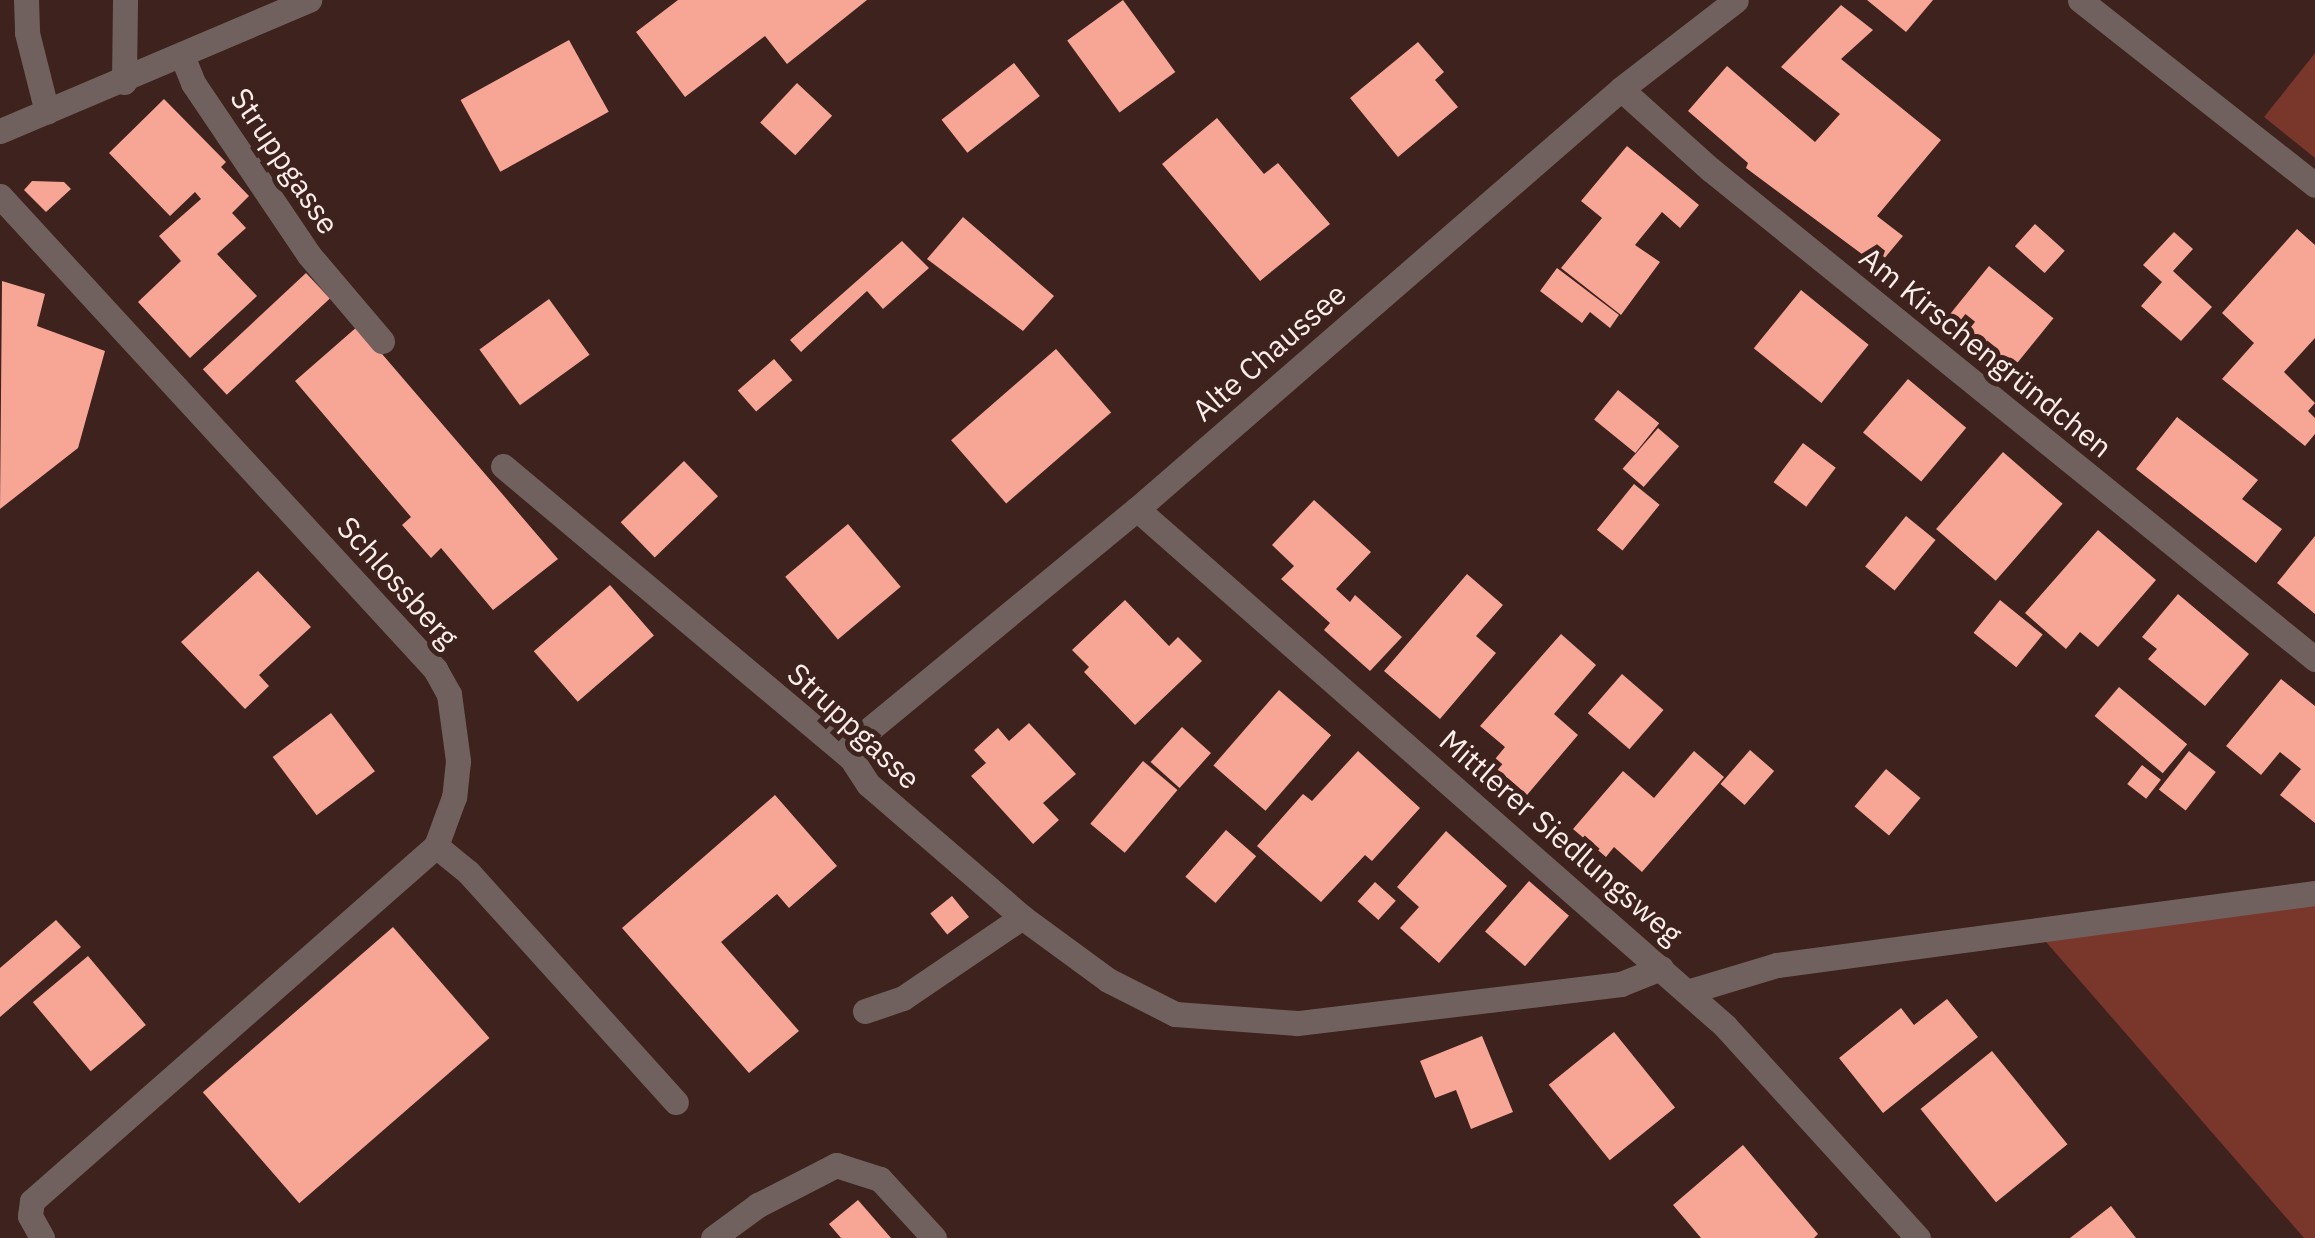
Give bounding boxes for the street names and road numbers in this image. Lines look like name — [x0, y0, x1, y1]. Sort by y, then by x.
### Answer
street label: Struppgasse — [223, 81, 347, 241]
street label: Am Kirschengründchen — [1853, 239, 2119, 465]
street label: Alte Chaussee — [1185, 275, 1353, 429]
street label: Schlossberg — [330, 509, 466, 655]
street label: Struppgasse — [780, 656, 928, 796]
street label: Mittlerer Siedlungsweg — [1433, 722, 1689, 952]

